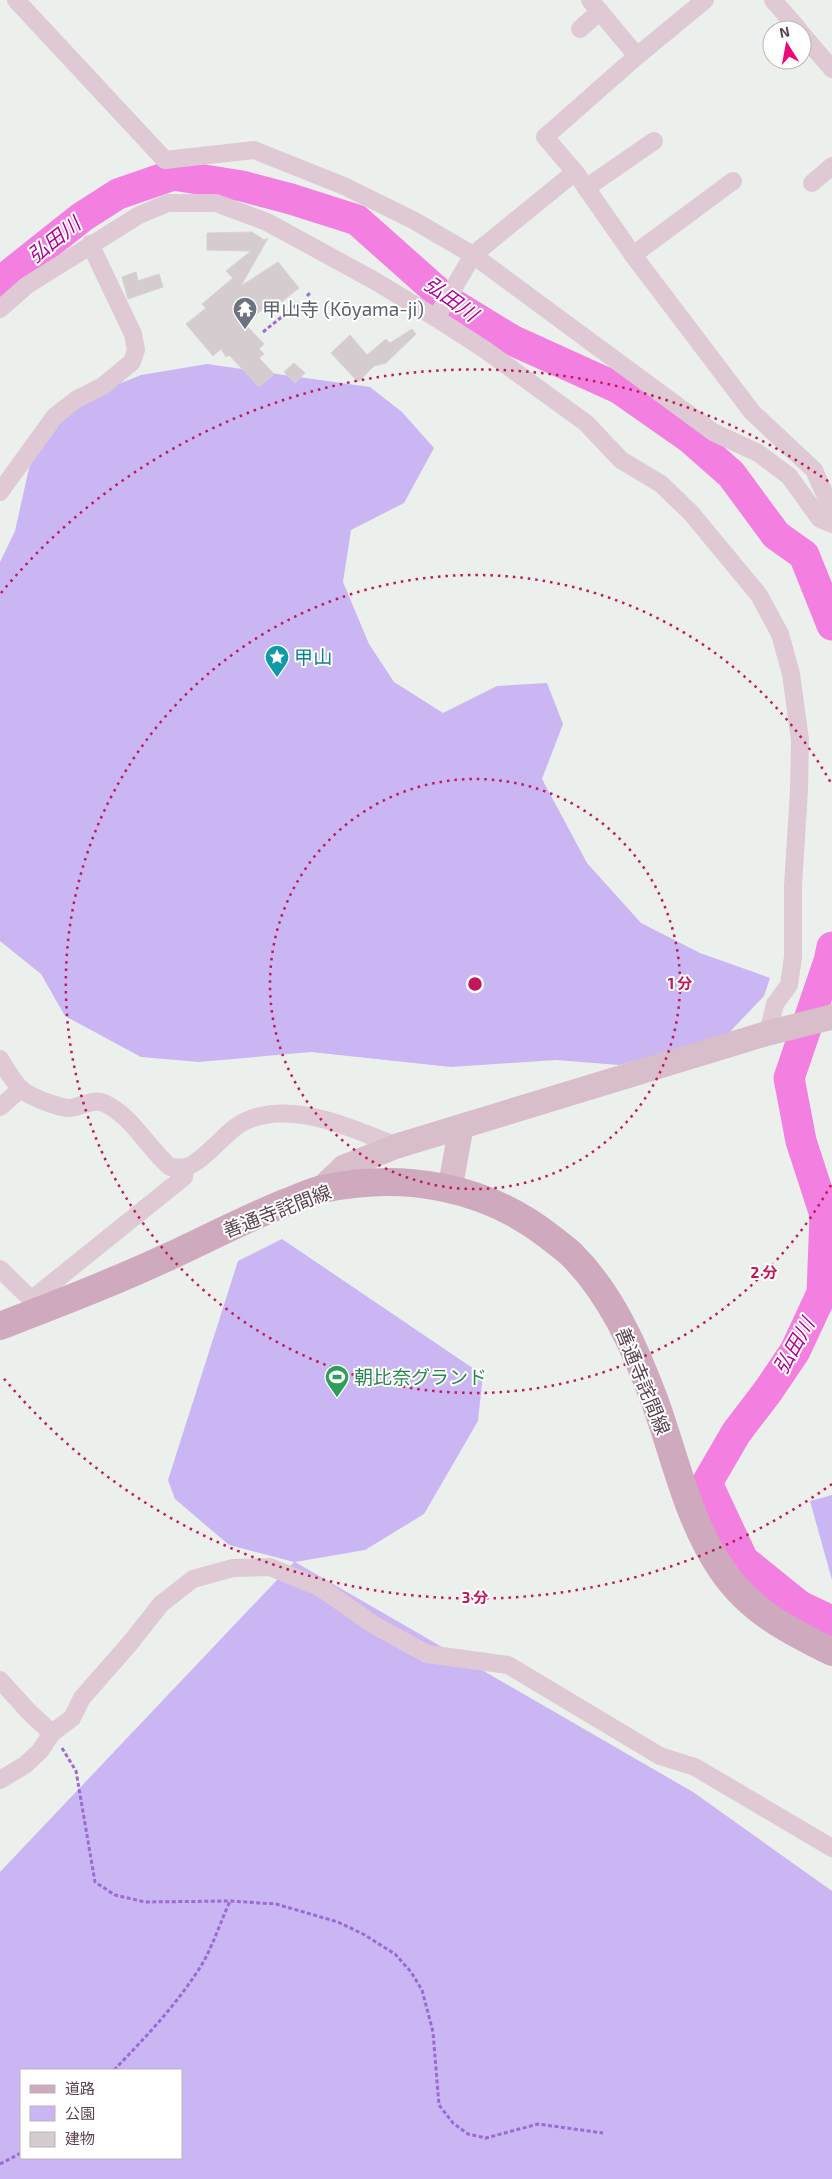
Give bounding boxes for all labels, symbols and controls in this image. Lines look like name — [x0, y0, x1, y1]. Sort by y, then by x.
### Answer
north arrow — [762, 20, 812, 70]
text: N — [778, 22, 791, 41]
water label: 弘田川 — [22, 210, 86, 267]
water label: 弘田川 — [420, 271, 485, 327]
temple icon: 甲山寺 (Kōyama-ji) — [232, 296, 258, 330]
place label: 甲山寺 (Kōyama-ji) — [262, 297, 424, 320]
place icon: 甲山 — [264, 644, 290, 678]
place label: 甲山 — [294, 645, 332, 668]
text: 1 分 — [668, 974, 692, 992]
centre of rings — [466, 975, 484, 993]
street label: 善通寺詫間線 — [219, 1179, 334, 1242]
text: 2 分 — [751, 1263, 777, 1281]
water label: 弘田川 — [768, 1312, 820, 1377]
street label: 善通寺詫間線 — [611, 1324, 675, 1438]
sports icon: 朝比奈グランド — [324, 1364, 350, 1398]
place label: 朝比奈グランド — [354, 1365, 487, 1388]
text: 3 分 — [462, 1588, 488, 1606]
legend — [20, 2069, 182, 2159]
text: 道路 — [65, 2079, 95, 2097]
text: 公園 — [65, 2104, 95, 2122]
text: 建物 — [65, 2129, 95, 2147]

